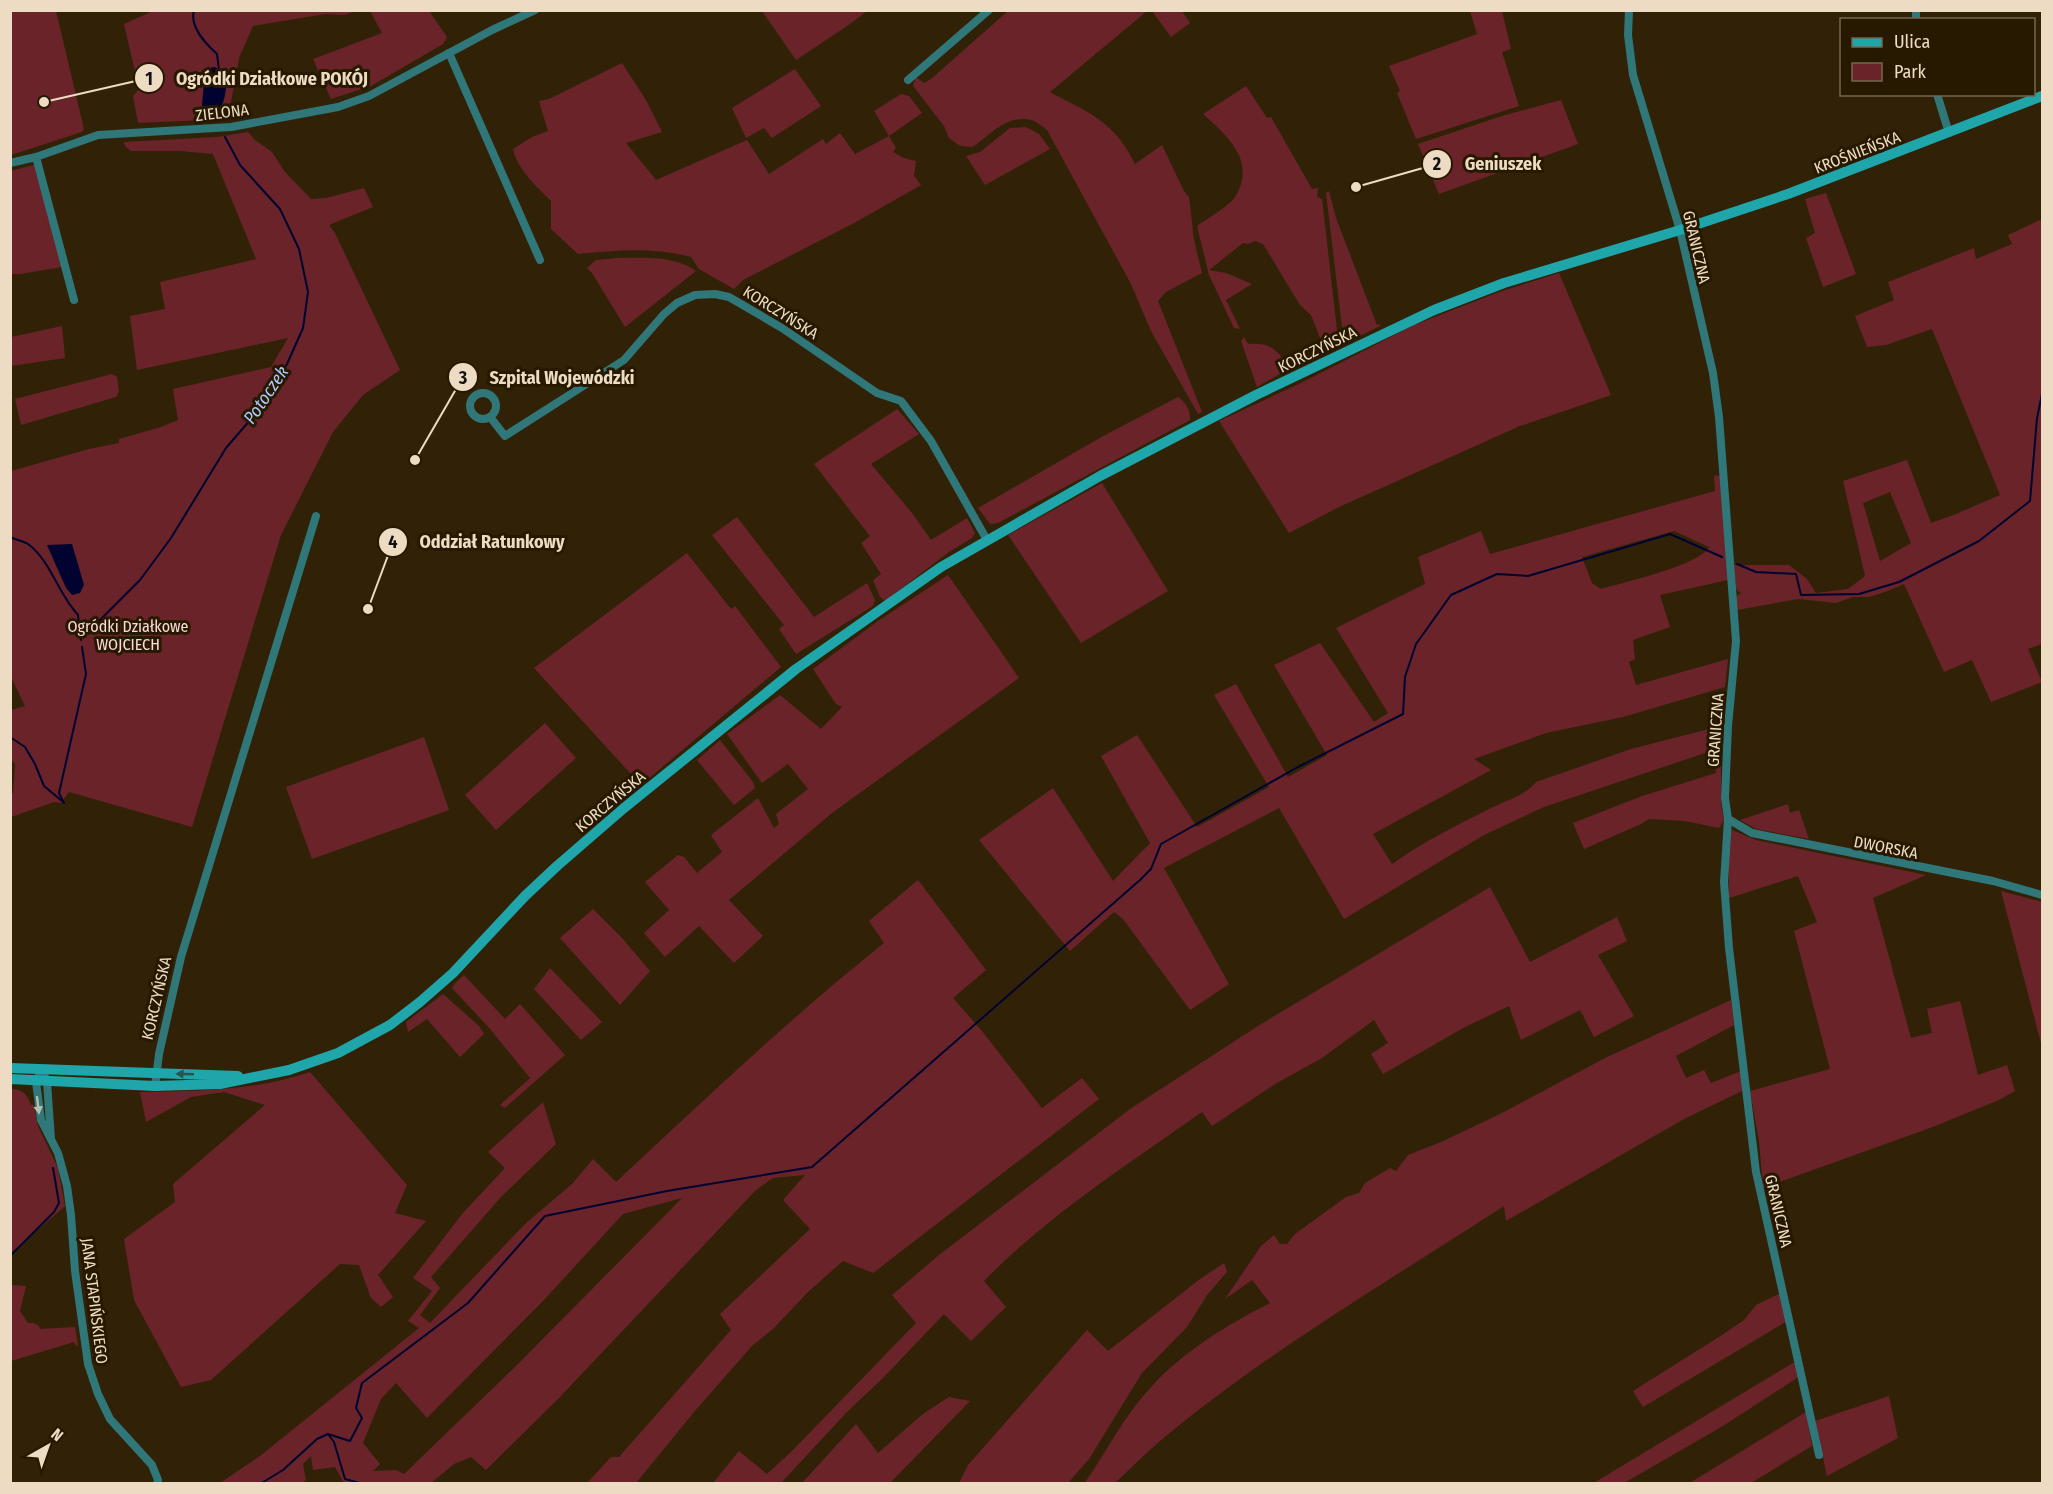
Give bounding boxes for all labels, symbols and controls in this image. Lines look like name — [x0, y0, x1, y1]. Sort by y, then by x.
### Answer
legend — [1840, 18, 2035, 96]
text: Ulica — [1894, 31, 1930, 53]
callout: Ogródki Działkowe POKÓJ — [134, 60, 380, 96]
text: Park — [1894, 61, 1927, 83]
text: Ogródki Działkowe POKÓJ — [176, 67, 368, 90]
text: 1 — [145, 68, 153, 90]
street label: ZIELONA — [194, 100, 250, 125]
street label: KROŚNIEŃSKA — [1811, 127, 1904, 178]
callout: Geniuszek — [1422, 146, 1553, 182]
text: 2 — [1432, 153, 1441, 175]
text: Geniuszek — [1465, 153, 1542, 175]
street label: GRANICZNA — [1679, 209, 1714, 286]
street label: KORCZYŃSKA — [740, 282, 822, 343]
street label: KORCZYŃSKA — [1275, 322, 1360, 377]
callout: Szpital Wojewódzki — [448, 359, 647, 395]
water label: Potoczek — [239, 362, 293, 428]
text: 3 — [458, 367, 468, 389]
text: Szpital Wojewódzki — [490, 367, 634, 389]
callout: Oddział Ratunkowy — [378, 524, 577, 560]
text: 4 — [388, 531, 398, 553]
text: Oddział Ratunkowy — [419, 531, 565, 553]
park label: Ogródki Działkowe WOJCIECH — [68, 617, 189, 654]
street label: GRANICZNA — [1703, 692, 1728, 768]
street label: KORCZYŃSKA — [572, 766, 649, 836]
street label: DWORSKA — [1852, 832, 1920, 863]
street label: KORCZYŃSKA — [138, 954, 175, 1042]
one-way arrow — [175, 1069, 194, 1079]
one-way arrow — [34, 1096, 43, 1115]
street label: GRANICZNA — [1761, 1173, 1796, 1250]
street label: JANA STAPIŃSKIEGO — [77, 1237, 112, 1365]
north arrow — [18, 1416, 78, 1476]
text: N — [48, 1425, 67, 1445]

